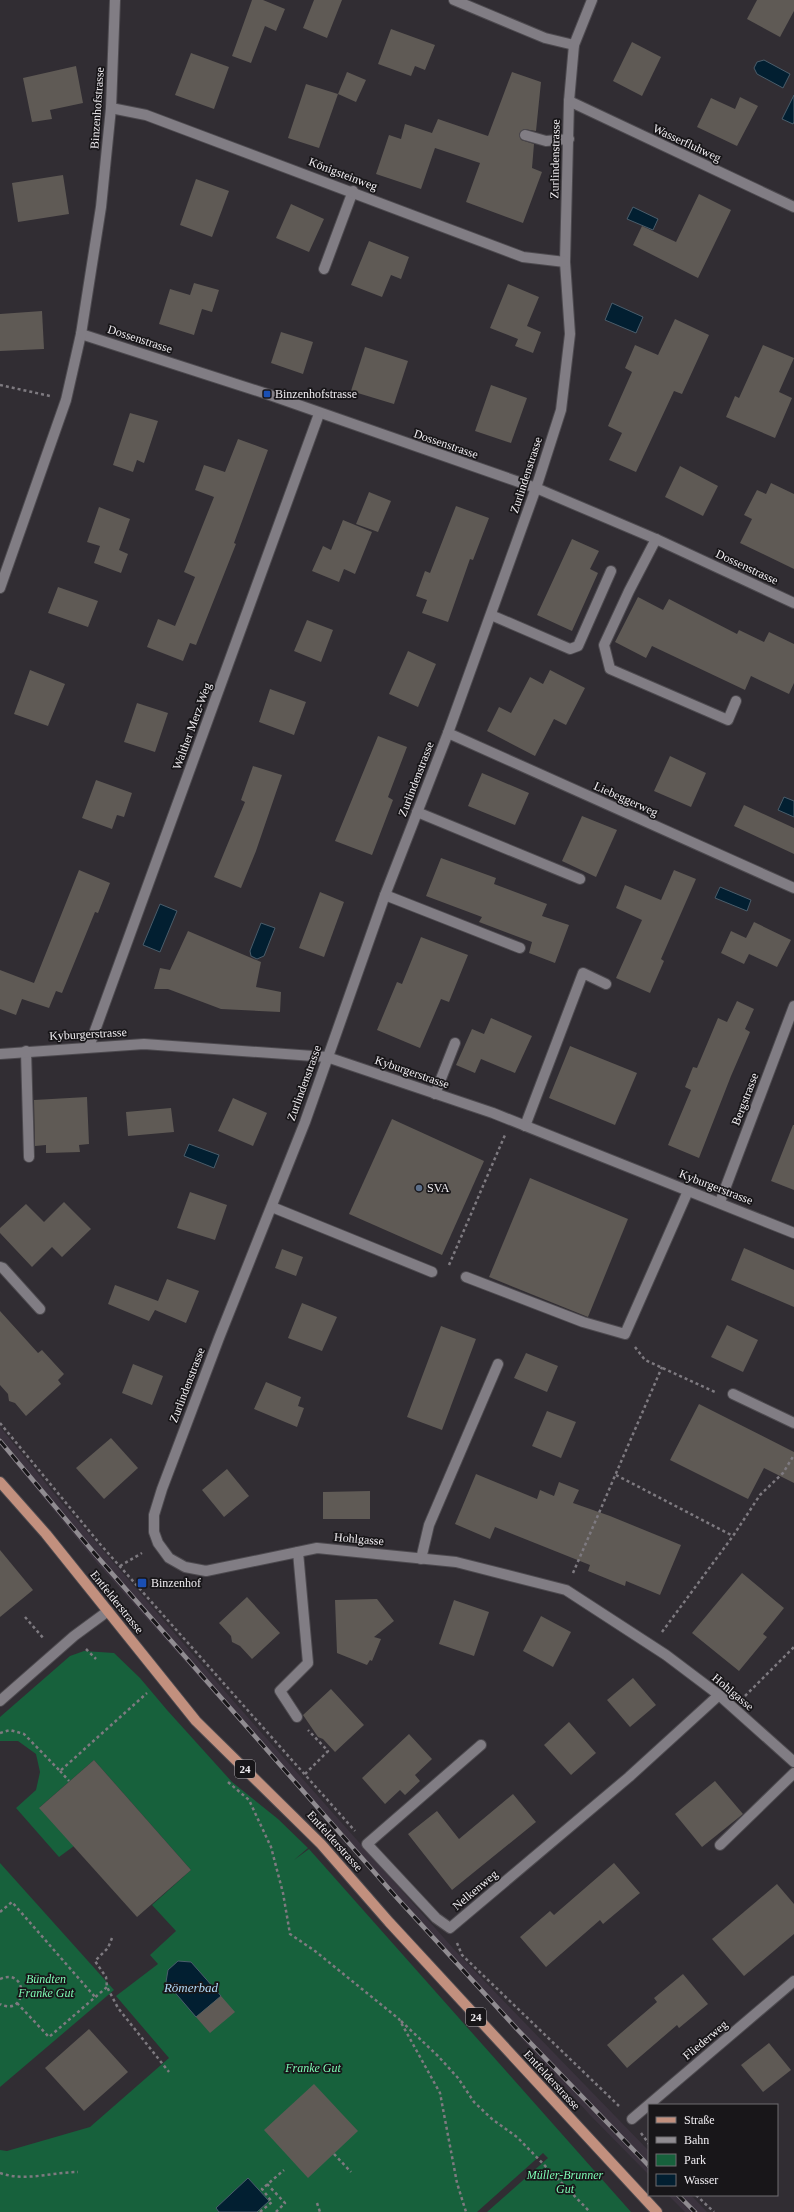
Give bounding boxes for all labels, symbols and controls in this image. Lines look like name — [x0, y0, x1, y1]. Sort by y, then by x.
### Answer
street label: Binzenhofstrasse — [87, 67, 107, 149]
street label: Zurlindenstrasse — [547, 119, 563, 199]
street label: Wasserfluhweg — [651, 121, 723, 165]
street label: Königsteinweg — [307, 154, 379, 194]
street label: Dossenstrasse — [106, 322, 174, 356]
place label: Binzenhofstrasse — [275, 387, 357, 401]
marker: Binzenhofstrasse — [262, 389, 272, 399]
street label: Dossenstrasse — [412, 426, 480, 462]
street label: Zurlindenstrasse — [507, 435, 545, 515]
street label: Dossenstrasse — [714, 546, 780, 588]
street label: Walther Merz-Weg — [170, 681, 214, 771]
street label: Zurlindenstrasse — [395, 739, 437, 819]
street label: Liebeggerweg — [592, 779, 660, 819]
street label: Kyburgerstrasse — [49, 1025, 127, 1043]
street label: Zurlindenstrasse — [284, 1043, 324, 1123]
street label: Kyburgerstrasse — [373, 1053, 451, 1091]
street label: Bergstrasse — [729, 1071, 761, 1127]
street label: Kyburgerstrasse — [677, 1167, 755, 1207]
place label: SVA — [427, 1181, 450, 1195]
marker: SVA — [414, 1183, 424, 1193]
street label: Zurlindenstrasse — [166, 1345, 208, 1425]
street label: Hohlgasse — [333, 1530, 385, 1548]
street label: Entfelderstrasse — [87, 1568, 147, 1636]
place label: Binzenhof — [151, 1576, 201, 1590]
marker: Binzenhof — [136, 1577, 148, 1589]
street label: Hohlgasse — [709, 1671, 757, 1713]
road number: 24 — [235, 1760, 255, 1778]
street label: Entfelderstrasse — [304, 1808, 366, 1874]
street label: Nelkenweg — [450, 1867, 500, 1913]
park label: Bündten Franke Gut — [17, 1972, 74, 2000]
water label: Römerbad — [163, 1980, 219, 1995]
road number: 24 — [466, 2008, 486, 2026]
street label: Fliederweg — [680, 2017, 730, 2063]
street label: Entfelderstrasse — [521, 2047, 583, 2113]
park label: Franke Gut — [284, 2061, 341, 2075]
legend — [648, 2104, 778, 2196]
text: Straße — [684, 2113, 715, 2127]
text: Bahn — [684, 2133, 709, 2147]
text: Park — [684, 2153, 706, 2167]
park label: Müller-Brunner Gut — [526, 2168, 604, 2196]
text: Wasser — [684, 2173, 718, 2187]

